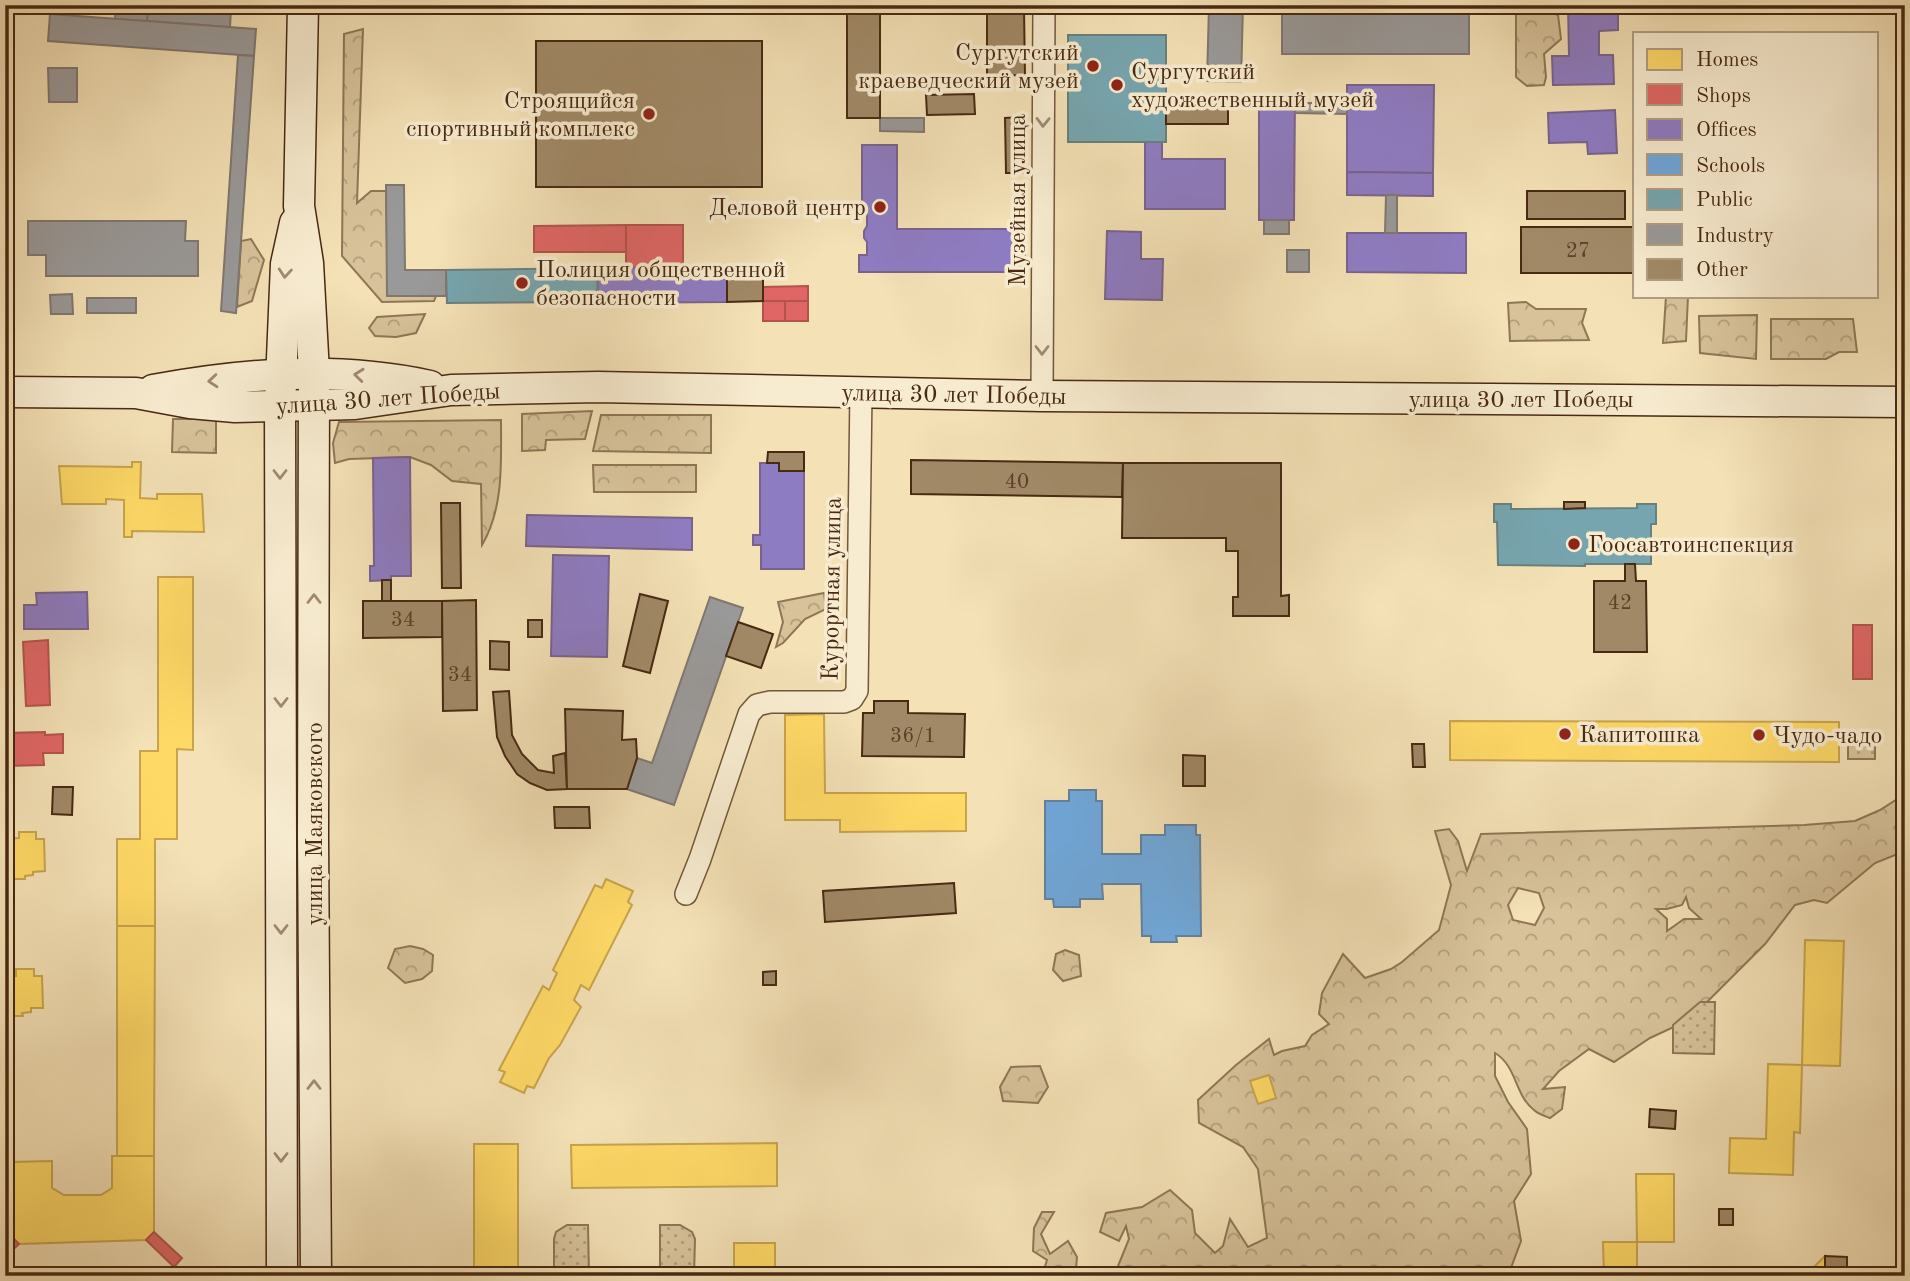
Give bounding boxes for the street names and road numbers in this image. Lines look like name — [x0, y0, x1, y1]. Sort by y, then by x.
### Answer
street label: Музейная улица — [1007, 113, 1031, 286]
street label: улица 30 лет Победы — [275, 380, 501, 420]
street label: улица 30 лет Победы — [841, 382, 1067, 410]
street label: улица 30 лет Победы — [1408, 389, 1634, 413]
street label: Курортная улица — [819, 497, 847, 681]
street label: улица Маяковского — [304, 722, 328, 926]

